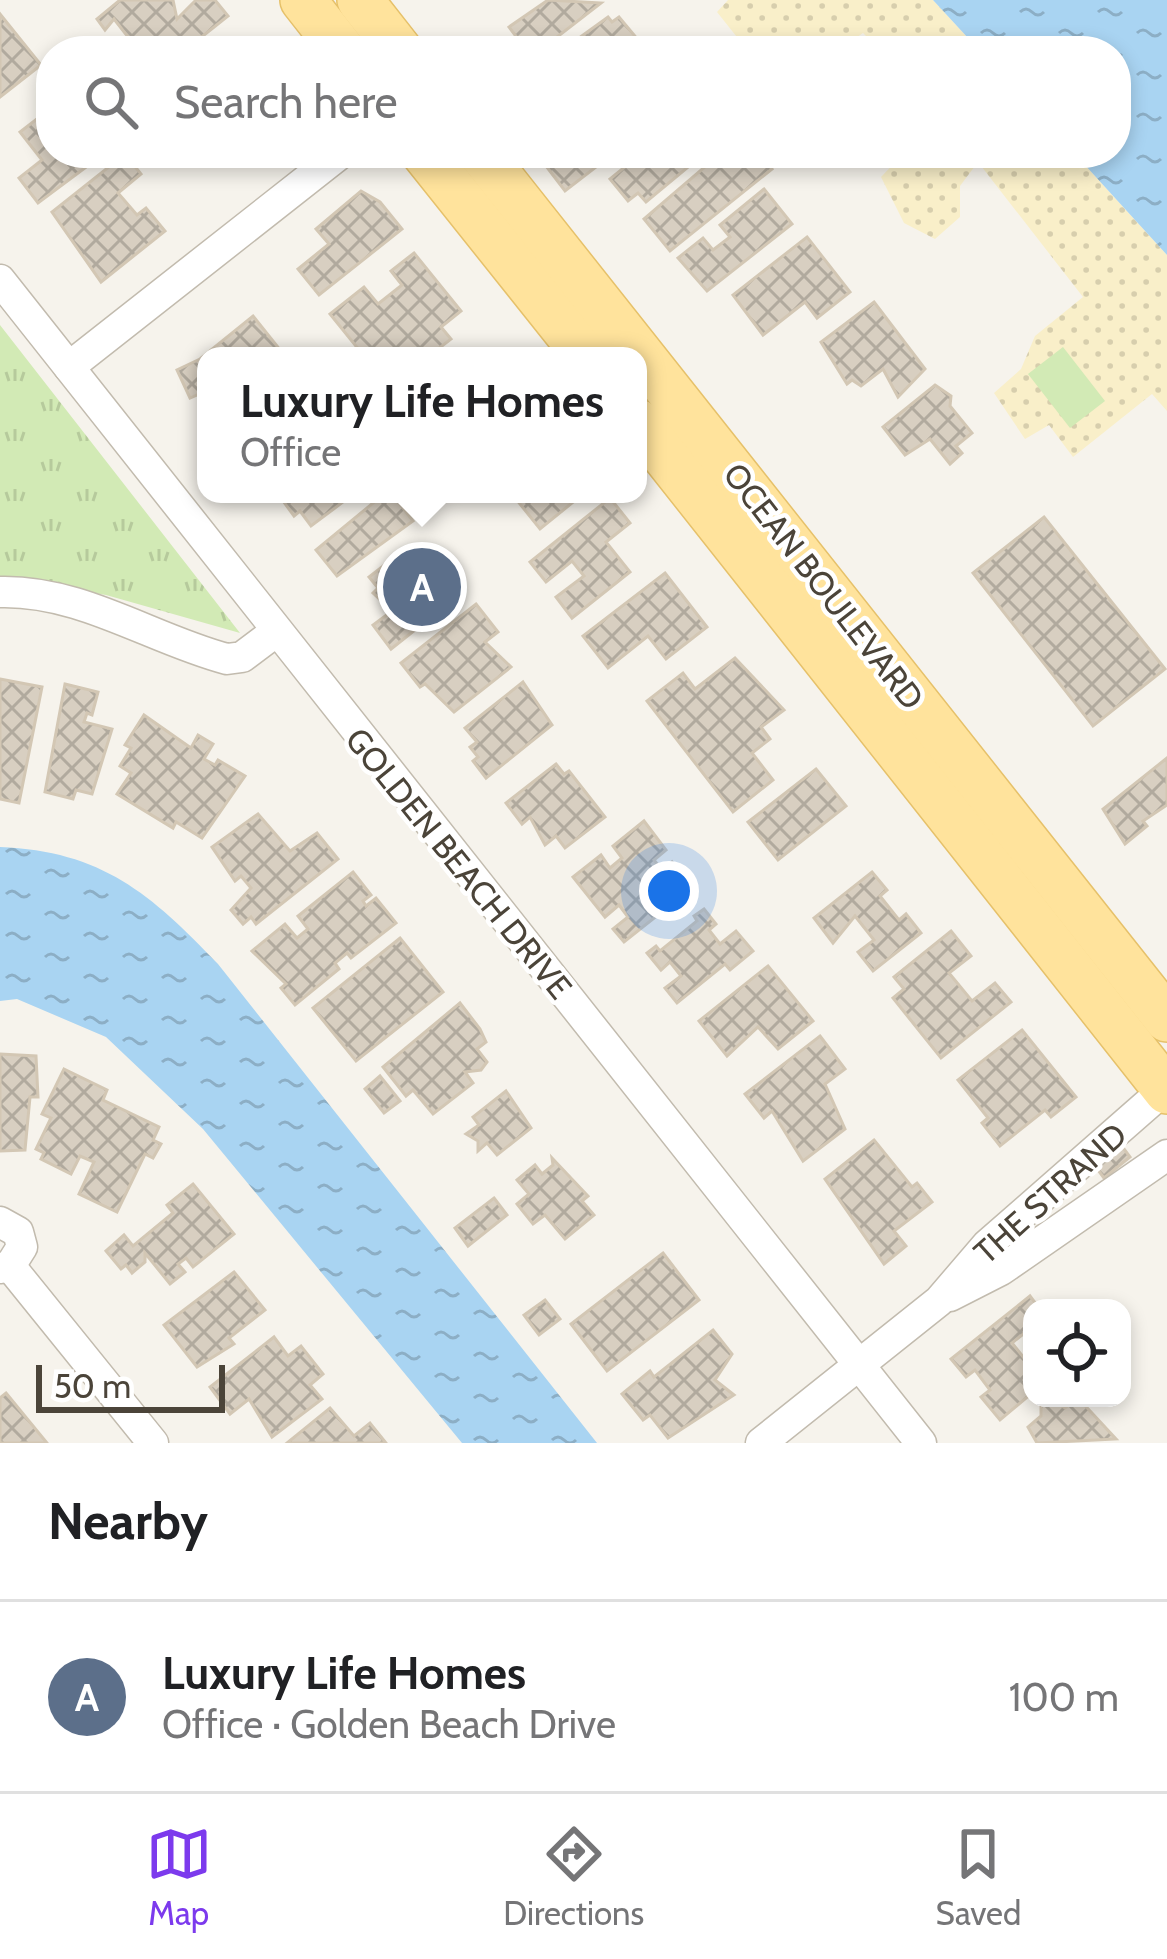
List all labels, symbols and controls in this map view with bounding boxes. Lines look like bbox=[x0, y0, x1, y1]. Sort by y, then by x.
search box bbox=[36, 36, 1131, 168]
icon: search bbox=[78, 69, 144, 135]
text: Search here bbox=[174, 75, 398, 129]
popup bbox=[197, 347, 647, 503]
text: Luxury Life Homes bbox=[240, 374, 604, 428]
text: Office bbox=[240, 428, 341, 476]
street label: OCEAN BOULEVARD bbox=[715, 455, 933, 717]
pin: A bbox=[383, 542, 461, 632]
street label: GOLDEN BEACH DRIVE bbox=[337, 720, 581, 1006]
your location bbox=[639, 861, 699, 921]
street label: THE STRAND bbox=[966, 1114, 1134, 1272]
map controls bbox=[1023, 1299, 1131, 1407]
button: locate bbox=[1023, 1299, 1131, 1407]
scale bar bbox=[36, 1359, 225, 1412]
text: 50 m bbox=[54, 1366, 131, 1406]
text: Nearby bbox=[48, 1490, 208, 1552]
text: Luxury Life Homes bbox=[162, 1646, 526, 1700]
text: A bbox=[75, 1673, 99, 1721]
text: 100 m bbox=[1009, 1673, 1119, 1721]
text: Office · Golden Beach Drive bbox=[162, 1700, 616, 1748]
tab: Map bbox=[146, 1821, 212, 1933]
tab: Directions bbox=[503, 1821, 644, 1933]
tab: Saved bbox=[936, 1821, 1021, 1933]

